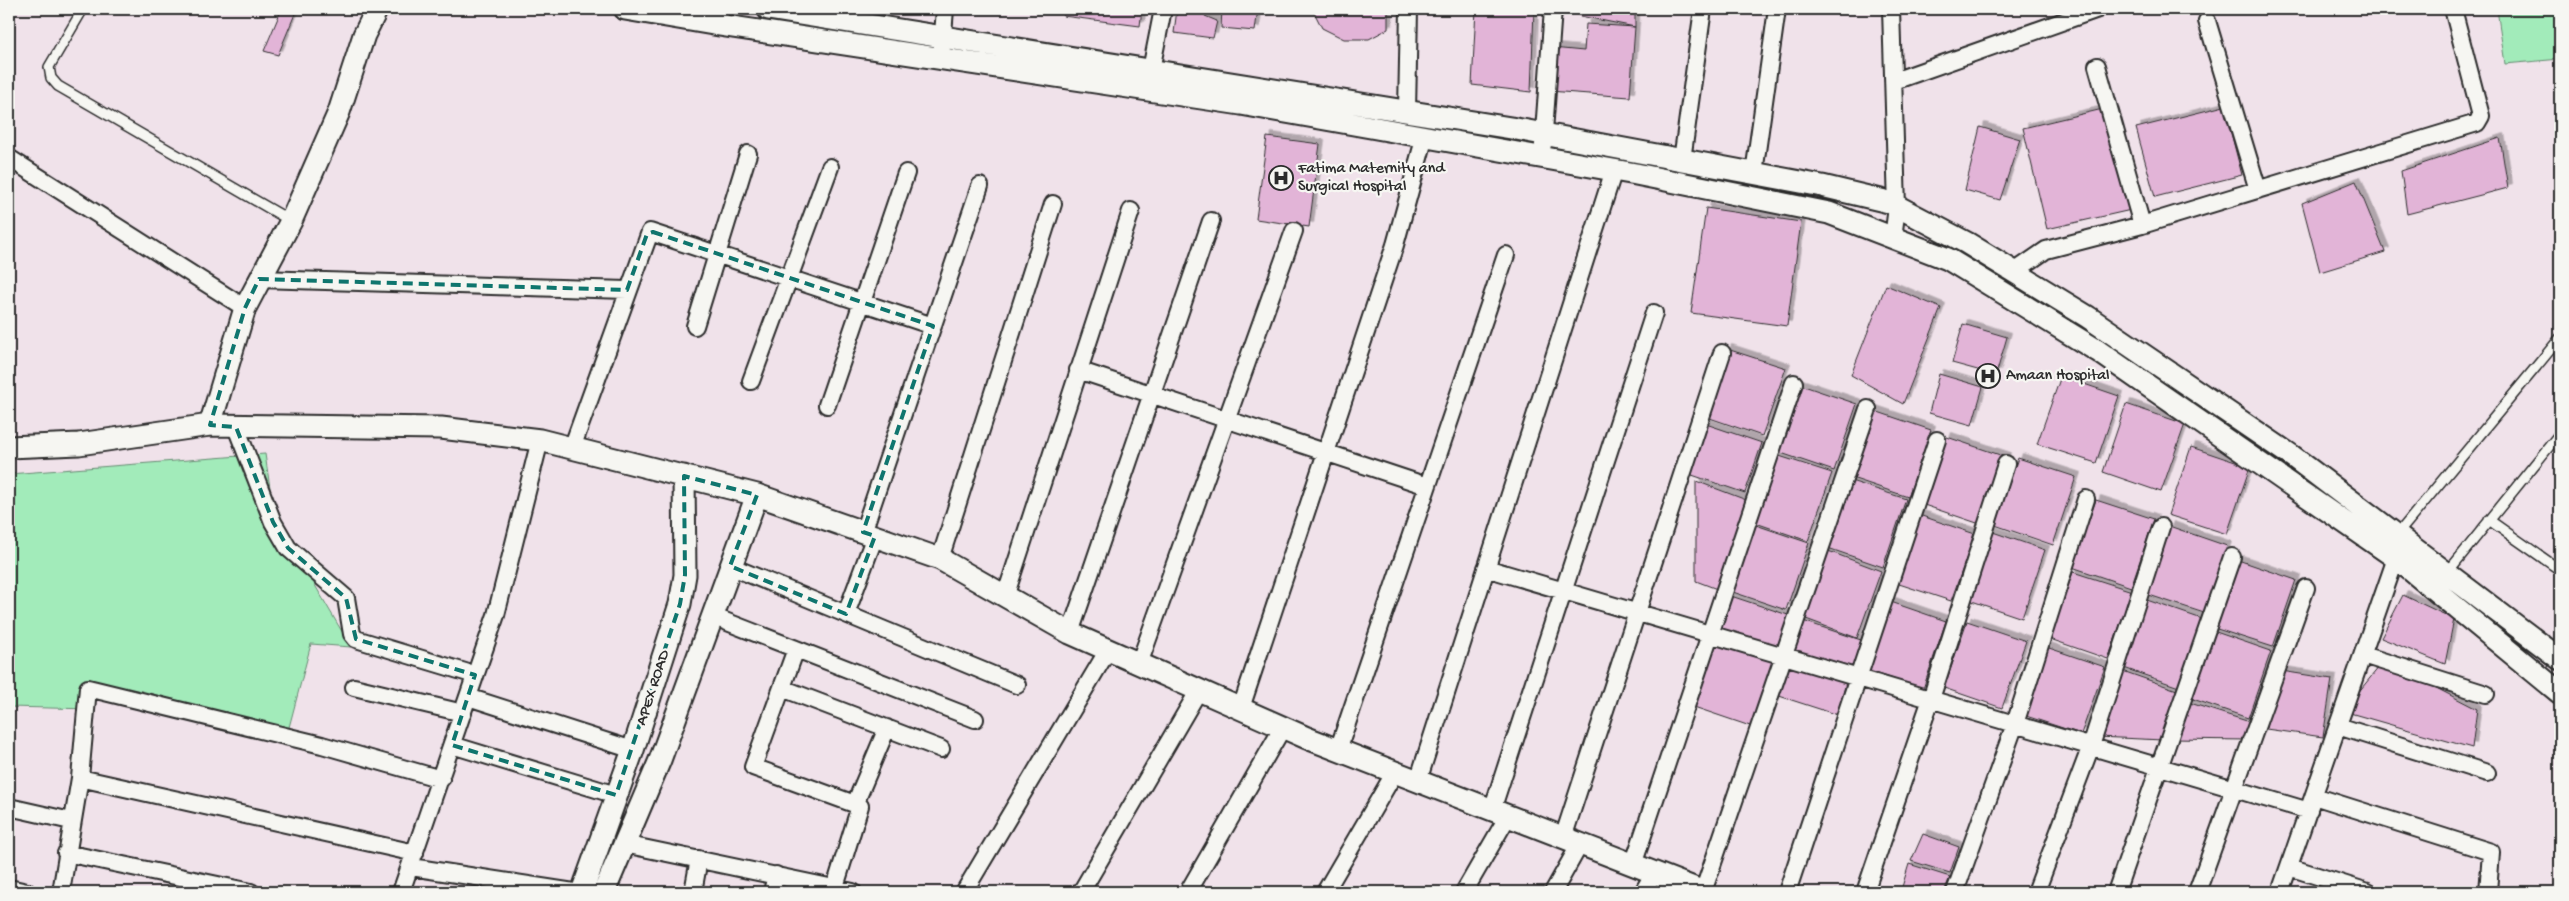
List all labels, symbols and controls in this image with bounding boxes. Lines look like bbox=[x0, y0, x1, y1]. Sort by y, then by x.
place label: Fatima Maternity and Surgical Hospital bbox=[1297, 160, 1446, 197]
hospital icon: Fatima Maternity and Surgical Hospital bbox=[1268, 165, 1294, 191]
hospital icon: Amaan Hospital bbox=[1975, 363, 2001, 389]
place label: Amaan Hospital bbox=[2006, 367, 2110, 386]
street label: APEX ROAD bbox=[633, 647, 675, 728]

